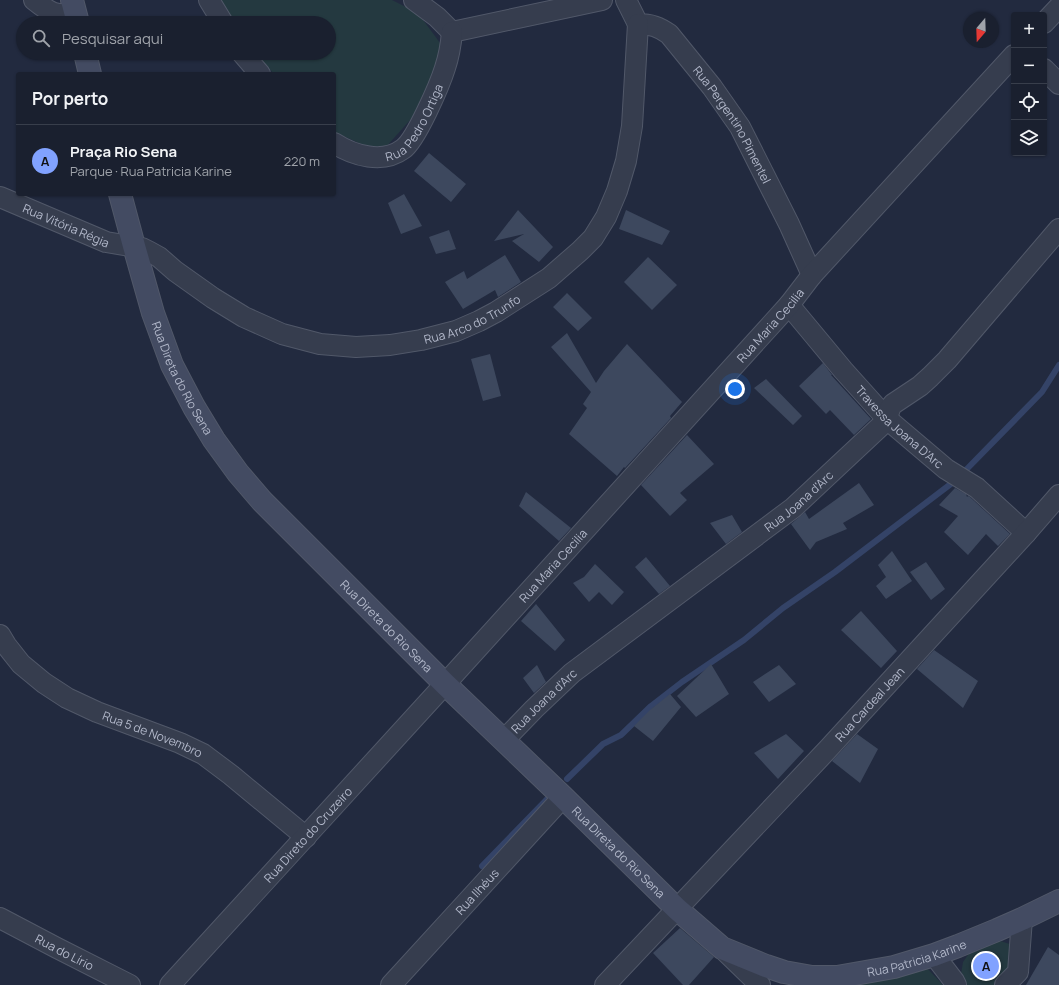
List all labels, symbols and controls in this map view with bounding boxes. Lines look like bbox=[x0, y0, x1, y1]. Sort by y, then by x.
north arrow bbox=[963, 12, 999, 48]
map controls bbox=[1011, 12, 1047, 156]
button: + bbox=[1011, 12, 1047, 48]
search box bbox=[16, 16, 336, 60]
icon: search bbox=[30, 27, 52, 49]
text: Pesquisar aqui bbox=[62, 28, 163, 49]
button: − bbox=[1011, 48, 1047, 84]
street label: Rua Pergentino Pimentel bbox=[689, 62, 776, 186]
street label: Rua Pedro Ortiga bbox=[383, 81, 447, 165]
button: locate bbox=[1011, 84, 1047, 120]
text: Por perto bbox=[32, 87, 108, 110]
button: layers bbox=[1011, 120, 1047, 156]
text: Praça Rio Sena bbox=[70, 141, 177, 162]
text: A bbox=[41, 152, 49, 170]
text: 220 m bbox=[284, 152, 320, 170]
text: Parque · Rua Patricia Karine bbox=[70, 162, 232, 180]
street label: Rua Vitória Régia bbox=[20, 199, 112, 251]
street label: Rua Maria Cecilia bbox=[733, 284, 808, 366]
street label: Rua Arco do Trunfo bbox=[422, 290, 523, 347]
street label: Rua Direta do Rio Sena bbox=[148, 319, 217, 438]
your location bbox=[725, 379, 745, 399]
street label: Travessa Joana D'Arc bbox=[852, 381, 948, 472]
street label: Rua Joana d'Arc bbox=[760, 466, 837, 535]
street label: Rua Maria Cecilia bbox=[515, 525, 591, 606]
street label: Rua Direta do Rio Sena bbox=[337, 576, 437, 676]
street label: Rua Cardeal Jean bbox=[831, 663, 908, 745]
street label: Rua Joana d'Arc bbox=[507, 664, 580, 737]
street label: Rua 5 de Novembro bbox=[100, 706, 205, 761]
street label: Rua Direto do Cruzeiro bbox=[260, 783, 356, 886]
street label: Rua Direta do Rio Sena bbox=[569, 802, 669, 902]
street label: Rua Ilhéus bbox=[451, 865, 502, 918]
street label: Rua do Lírio bbox=[32, 930, 97, 974]
street label: Rua Patricia Karine bbox=[866, 935, 969, 980]
pin: A bbox=[973, 951, 999, 981]

